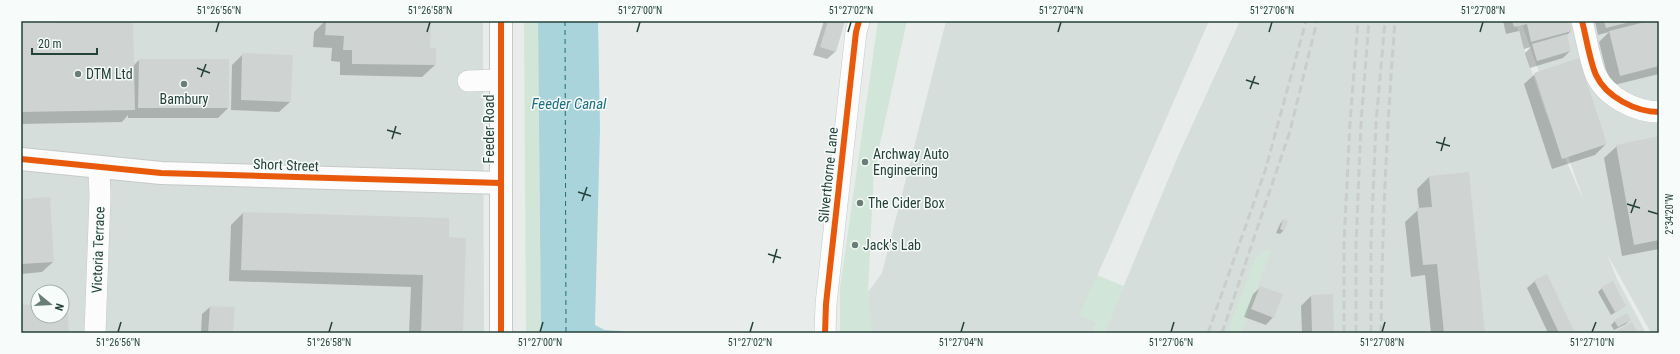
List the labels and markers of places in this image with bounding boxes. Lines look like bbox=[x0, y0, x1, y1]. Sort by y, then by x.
place label: DTM Ltd bbox=[86, 66, 133, 82]
marker: DTM Ltd bbox=[73, 69, 83, 79]
marker: Bambury bbox=[179, 79, 189, 89]
place label: Bambury bbox=[160, 91, 209, 107]
place label: Archway Auto Engineering bbox=[873, 146, 949, 178]
marker: Archway Auto Engineering bbox=[860, 157, 870, 167]
place label: The Cider Box bbox=[868, 195, 945, 211]
marker: The Cider Box bbox=[855, 198, 865, 208]
place label: Jack's Lab bbox=[863, 237, 921, 253]
marker: Jack's Lab bbox=[850, 240, 860, 250]

